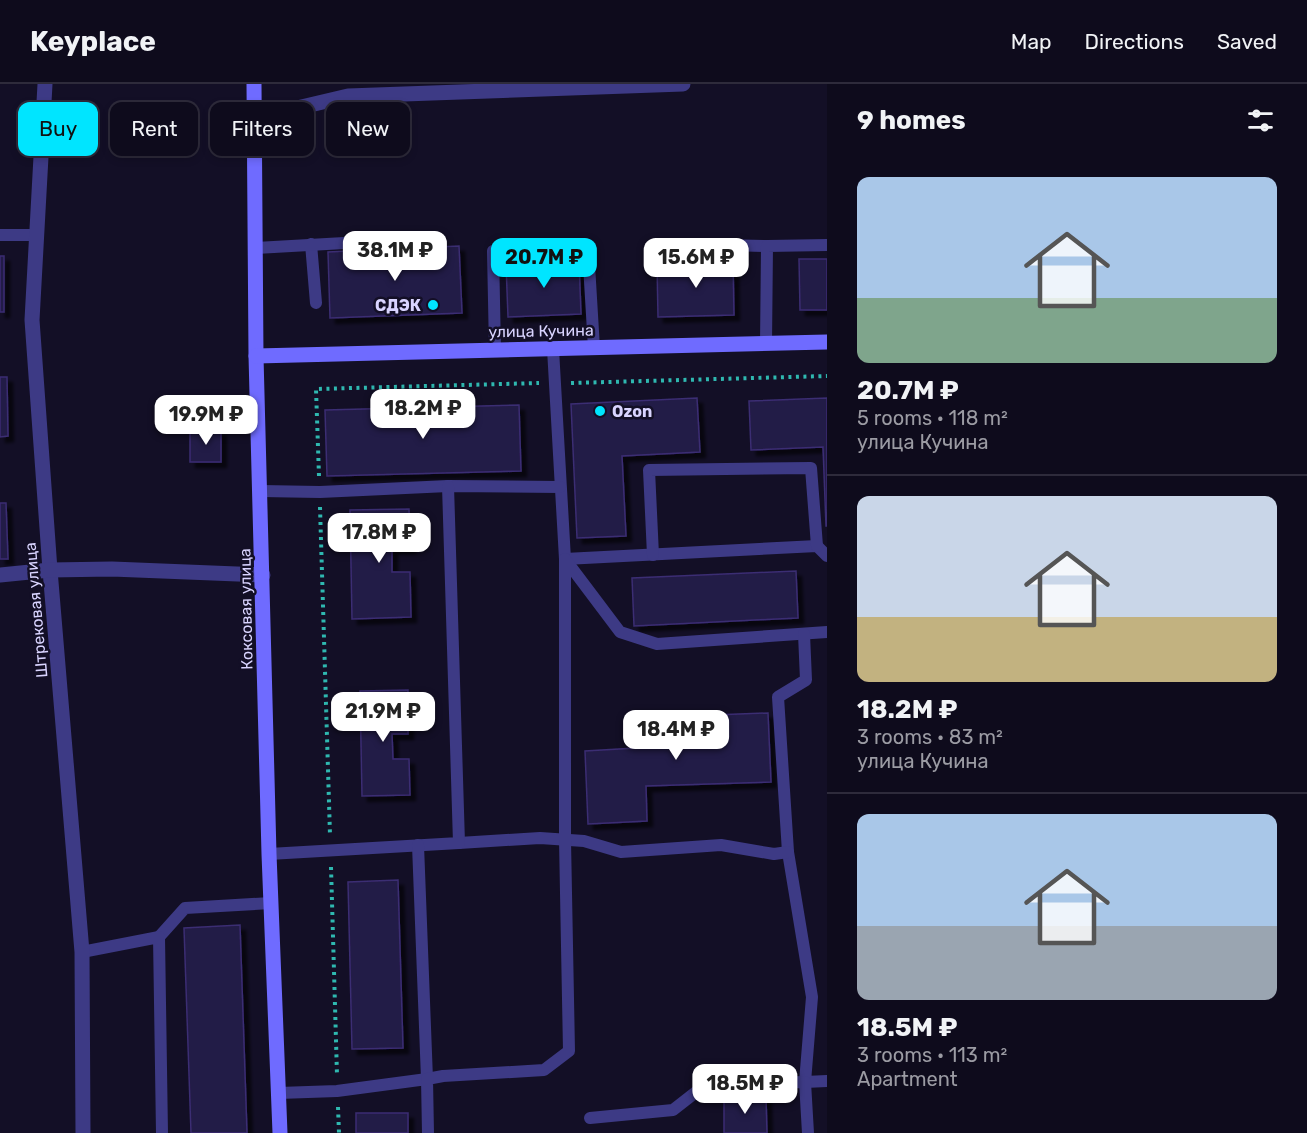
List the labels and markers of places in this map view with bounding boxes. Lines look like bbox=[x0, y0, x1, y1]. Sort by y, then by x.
pin: 38.1M ₽ bbox=[340, 231, 450, 282]
pin: 20.7M ₽ bbox=[489, 238, 599, 289]
pin: 15.6M ₽ bbox=[641, 238, 751, 289]
place label: СДЭК bbox=[375, 296, 421, 315]
marker: СДЭК bbox=[426, 298, 440, 312]
pin: 18.2M ₽ bbox=[368, 389, 478, 440]
pin: 19.9M ₽ bbox=[151, 395, 261, 446]
place label: Ozon bbox=[612, 402, 652, 421]
marker: Ozon bbox=[593, 404, 607, 418]
pin: 17.8M ₽ bbox=[324, 513, 434, 564]
pin: 21.9M ₽ bbox=[328, 692, 438, 743]
pin: 18.4M ₽ bbox=[621, 710, 731, 761]
pin: 18.5M ₽ bbox=[690, 1064, 800, 1115]

